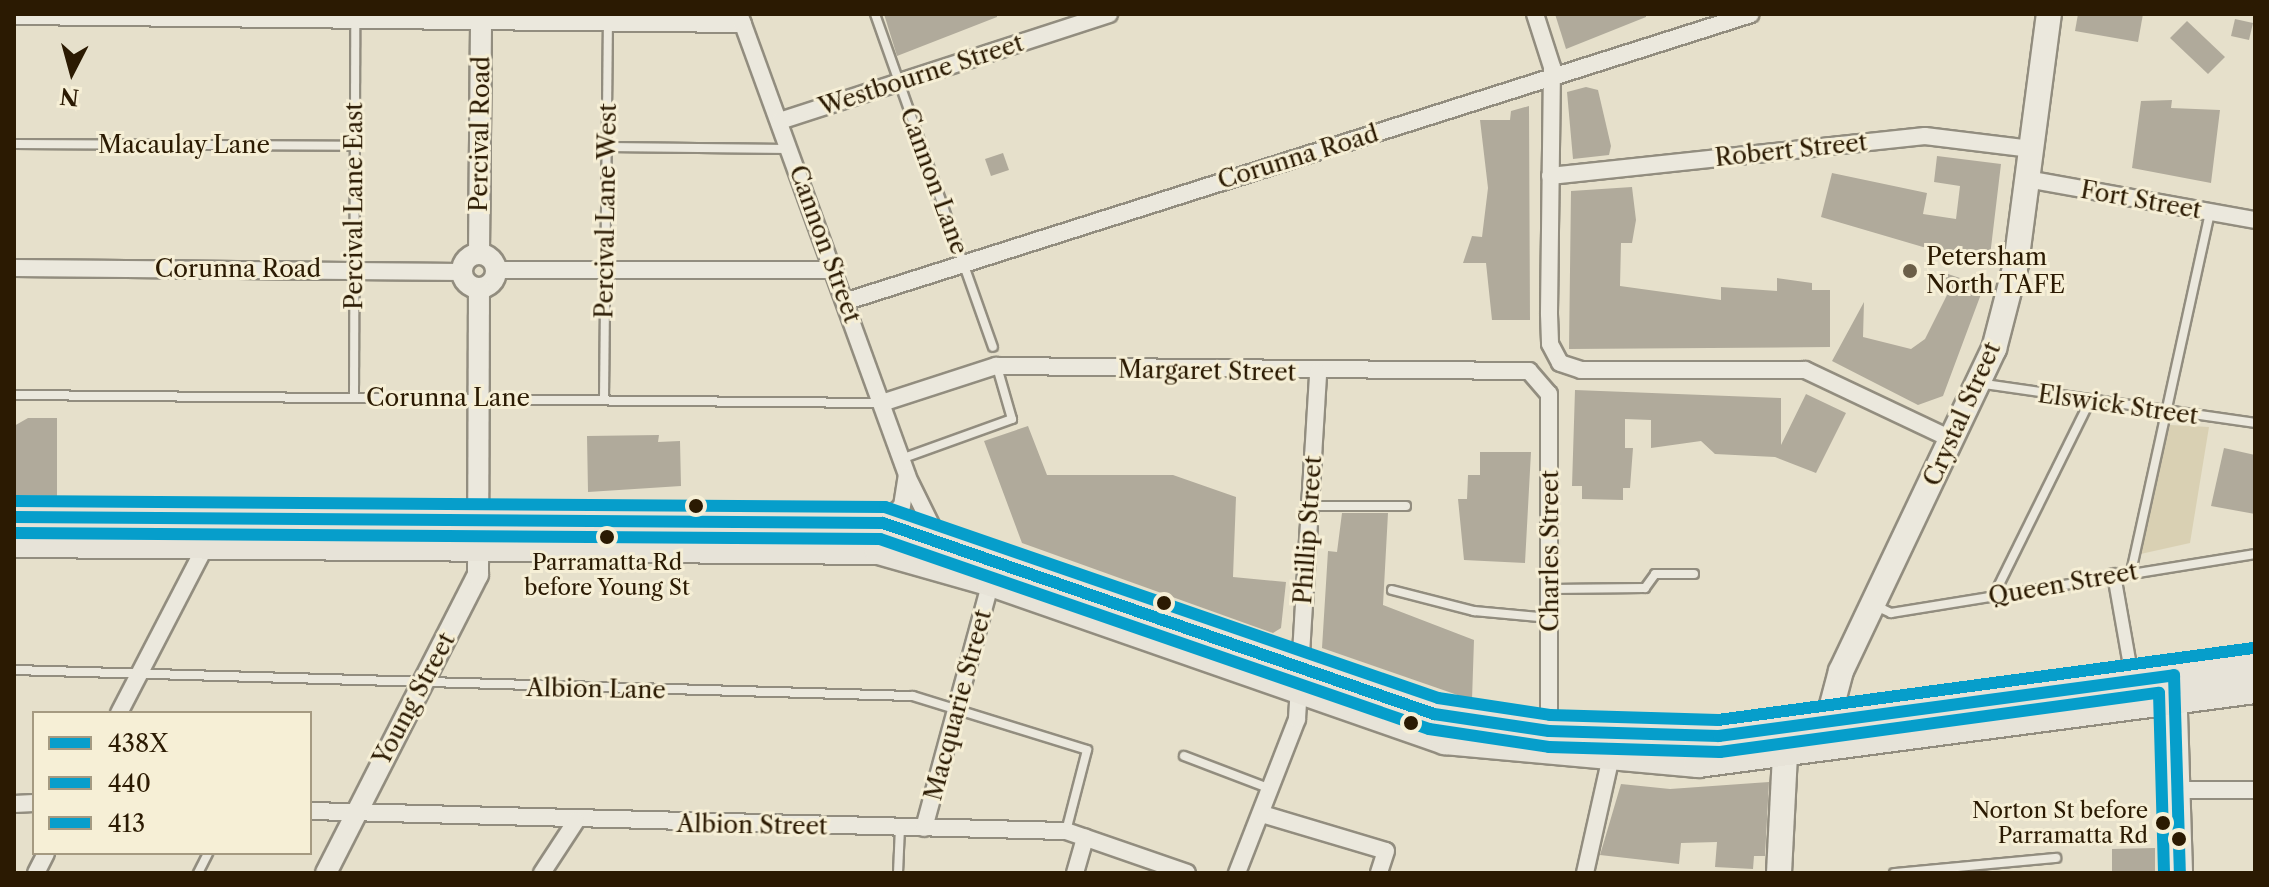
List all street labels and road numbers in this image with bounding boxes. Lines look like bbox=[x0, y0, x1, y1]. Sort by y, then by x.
street label: Westbourne Street bbox=[815, 28, 1027, 122]
street label: Percival Road bbox=[464, 56, 496, 212]
street label: Percival Lane East bbox=[340, 102, 368, 310]
street label: Percival Lane West bbox=[590, 103, 622, 319]
street label: Cannon Lane bbox=[894, 104, 974, 258]
street label: Corunna Road bbox=[1214, 119, 1382, 195]
street label: Robert Street bbox=[1713, 128, 1869, 172]
street label: Macaulay Lane bbox=[98, 131, 270, 159]
street label: Cannon Street bbox=[783, 161, 867, 327]
street label: Fort Street bbox=[2078, 175, 2204, 225]
street label: Corunna Road bbox=[155, 255, 321, 283]
street label: Crystal Street bbox=[1917, 338, 2007, 490]
street label: Margaret Street bbox=[1118, 355, 1296, 387]
street label: Elswick Street bbox=[2036, 379, 2200, 431]
street label: Corunna Lane bbox=[366, 384, 530, 412]
street label: Phillip Street bbox=[1288, 455, 1328, 605]
street label: Charles Street bbox=[1536, 470, 1564, 632]
street label: Queen Street bbox=[1986, 557, 2140, 611]
street label: Macquarie Street bbox=[919, 606, 997, 804]
street label: Young Street bbox=[367, 628, 461, 770]
street label: Albion Lane bbox=[526, 673, 666, 705]
street label: Albion Street bbox=[676, 809, 828, 841]

